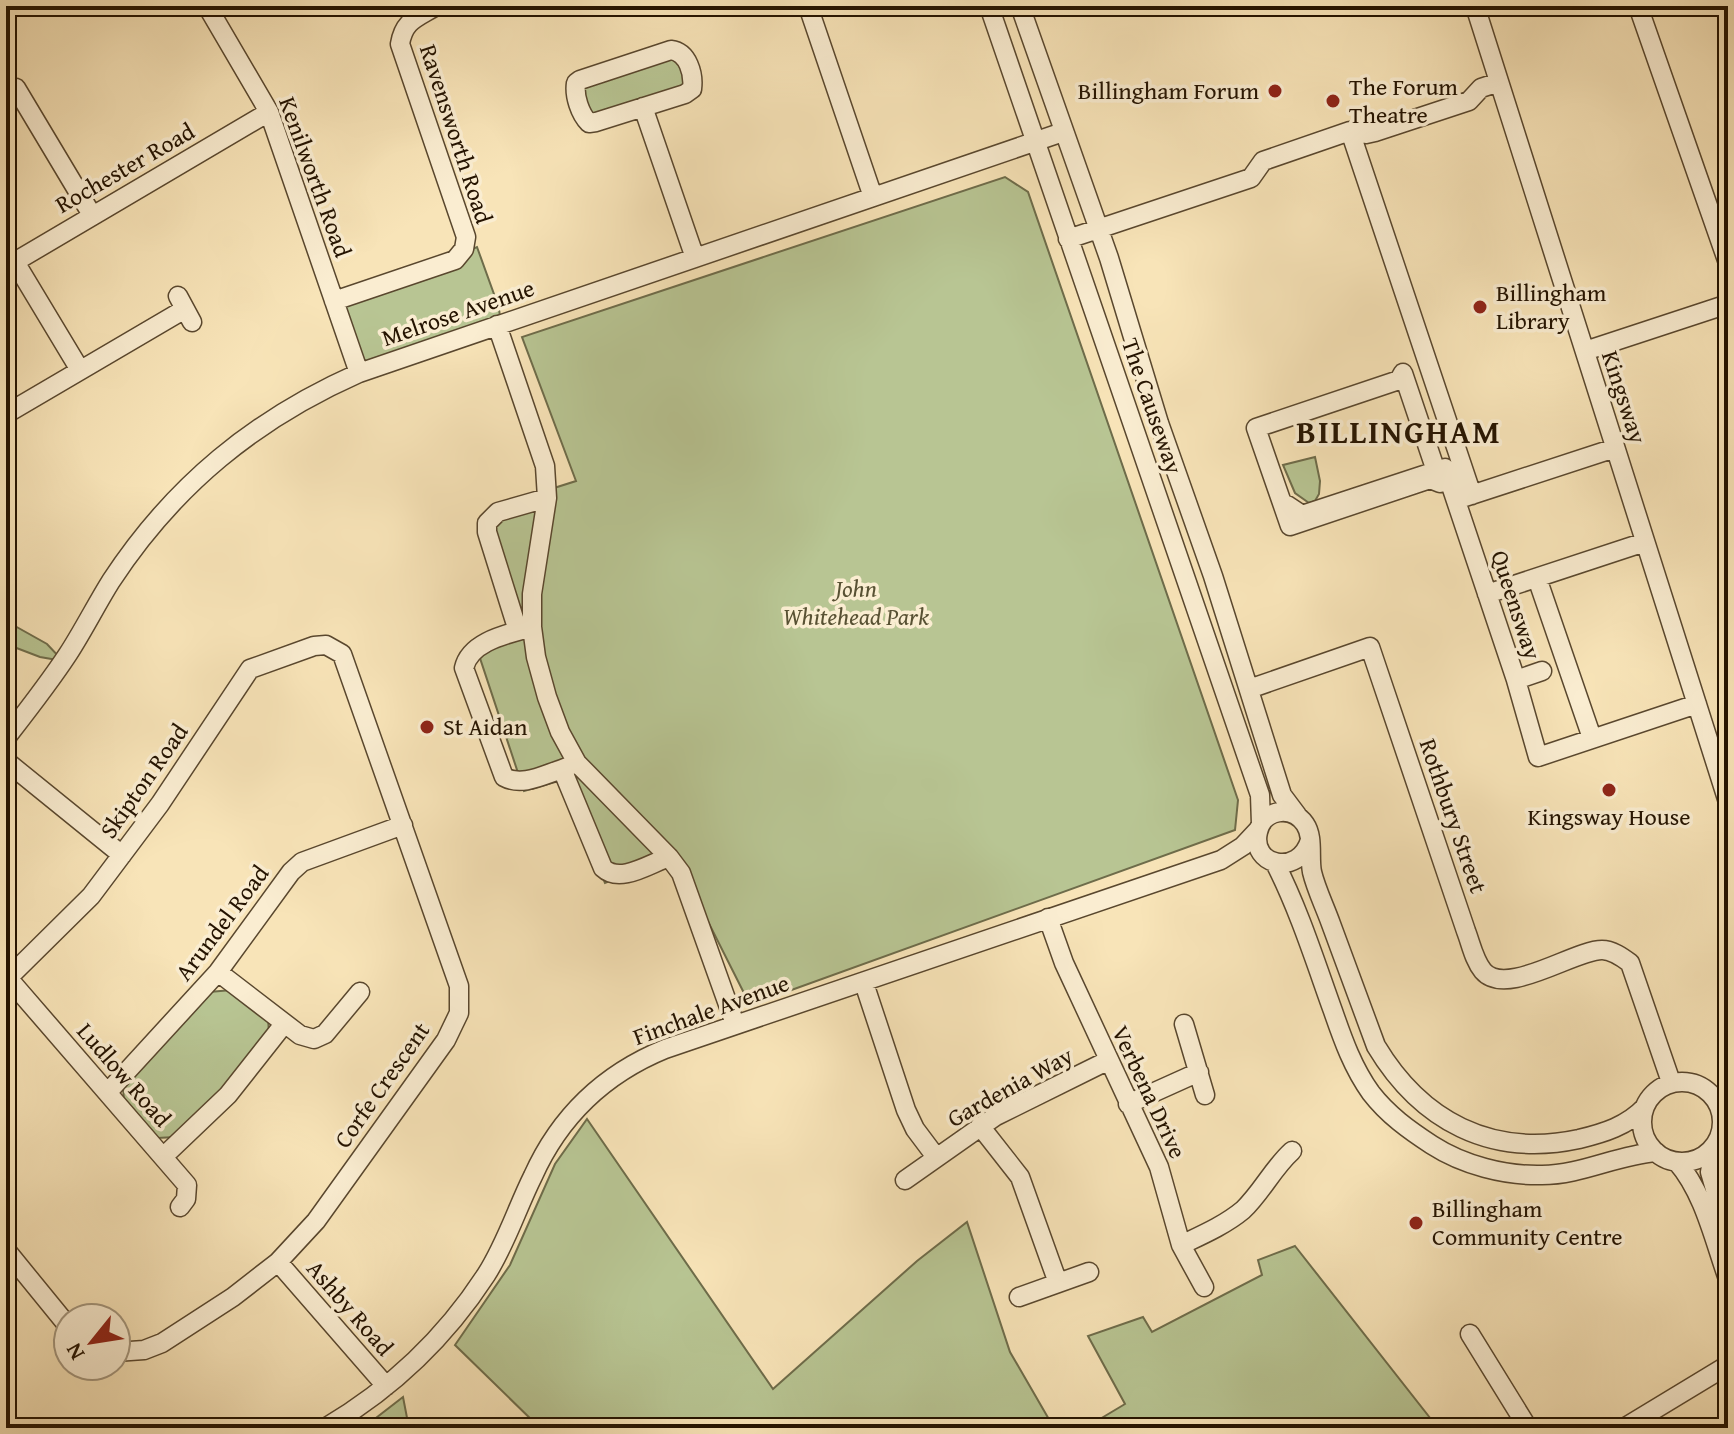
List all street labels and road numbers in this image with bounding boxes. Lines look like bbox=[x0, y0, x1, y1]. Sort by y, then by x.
street label: Ravensworth Road bbox=[411, 40, 502, 228]
street label: Kenilworth Road bbox=[270, 92, 361, 262]
street label: Rochester Road bbox=[49, 113, 201, 222]
street label: Melrose Avenue bbox=[377, 270, 539, 355]
street label: The Causeway bbox=[1113, 333, 1192, 479]
street label: Kingsway bbox=[1593, 346, 1656, 448]
street label: Queensway bbox=[1482, 546, 1551, 664]
street label: Skipton Road bbox=[91, 716, 196, 845]
street label: Rothbury Street bbox=[1411, 734, 1496, 898]
street label: Arundel Road bbox=[166, 857, 277, 988]
street label: Finchale Avenue bbox=[628, 965, 794, 1054]
street label: Corfe Crescent bbox=[325, 1014, 438, 1155]
street label: Ludlow Road bbox=[69, 1015, 180, 1135]
street label: Verbena Drive bbox=[1103, 1020, 1196, 1164]
street label: Gardenia Way bbox=[941, 1038, 1079, 1136]
street label: Ashby Road bbox=[299, 1252, 402, 1364]

